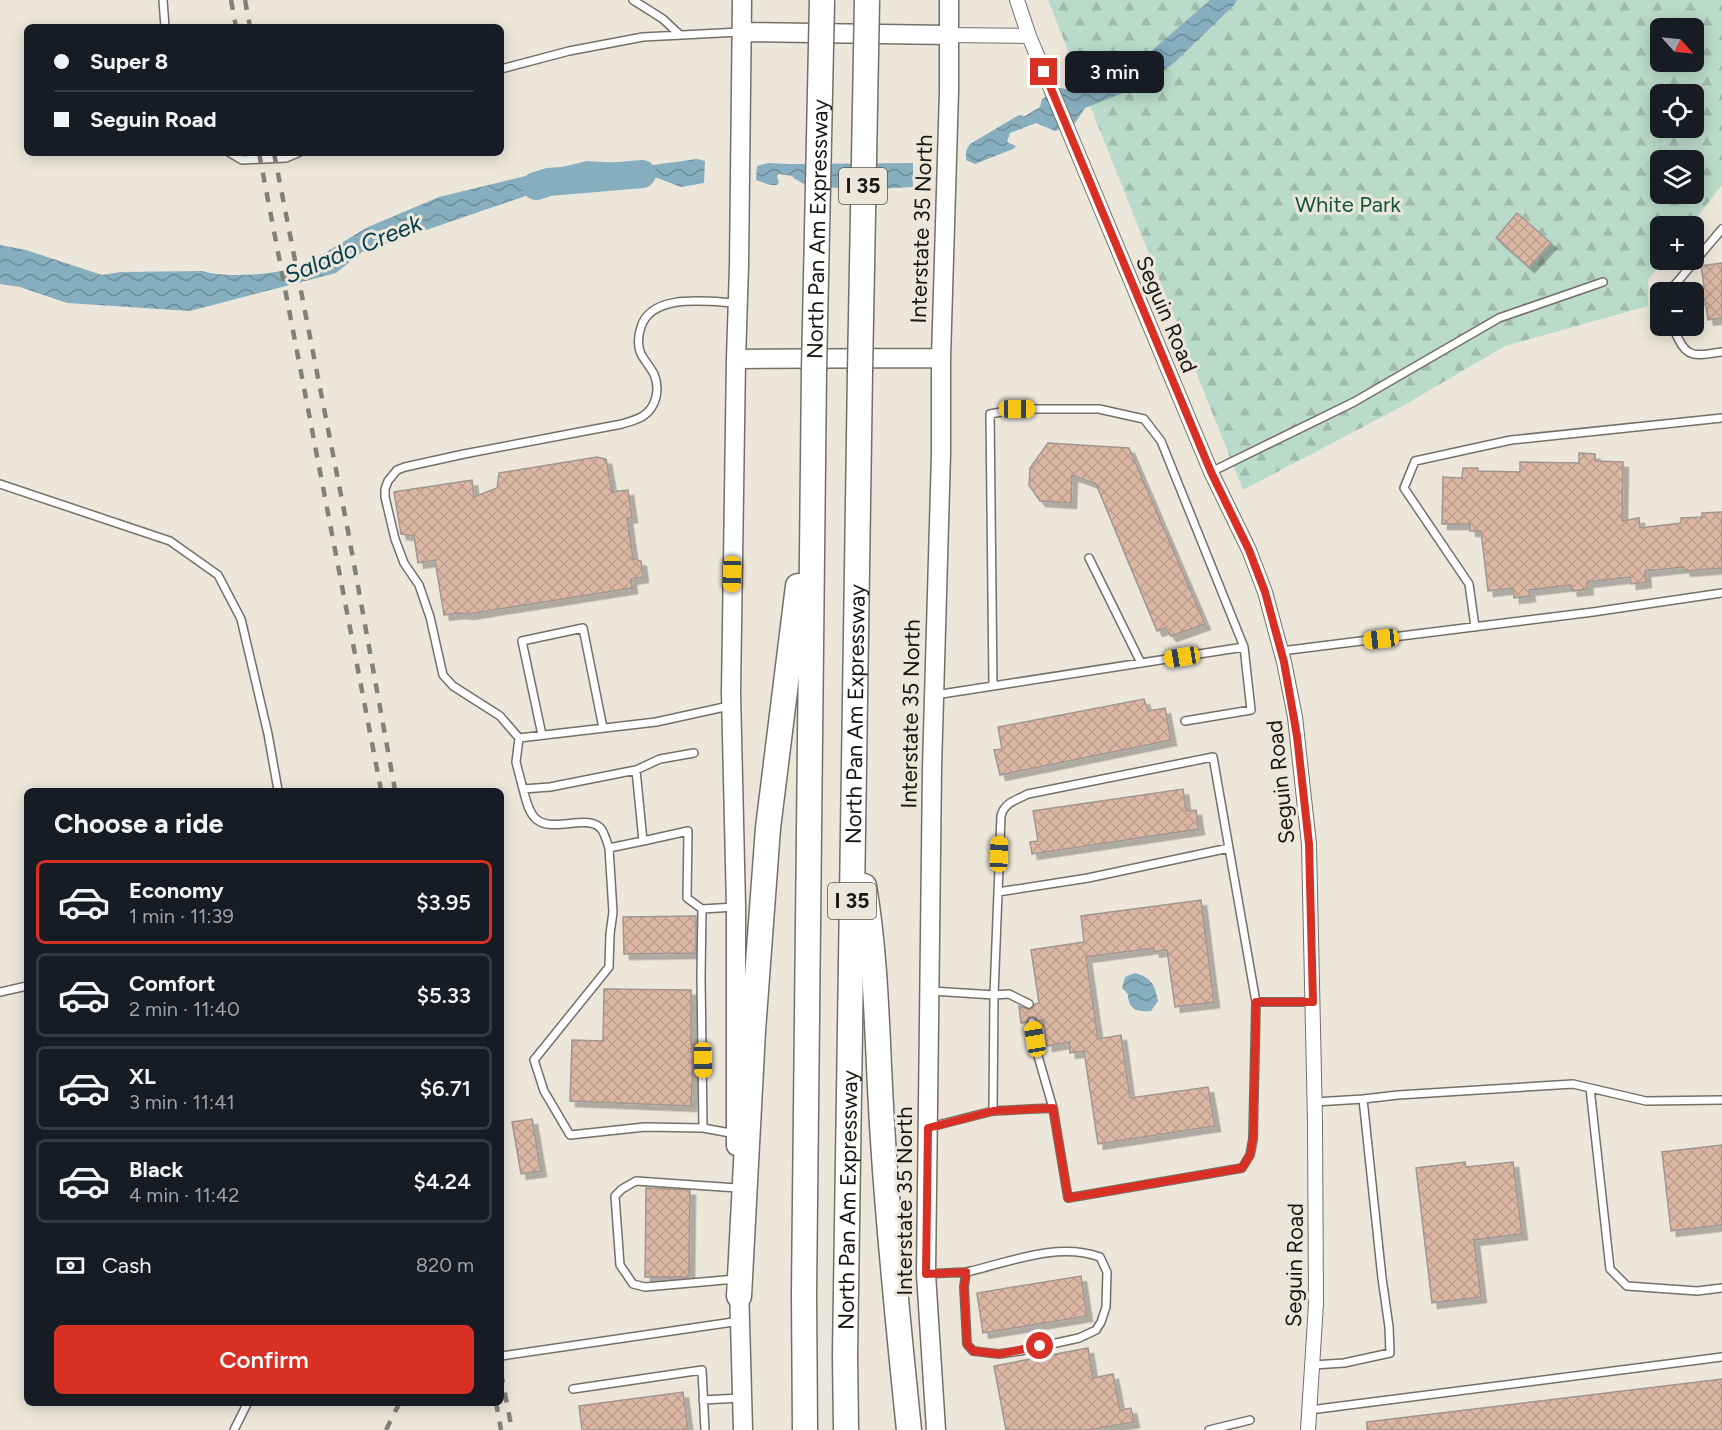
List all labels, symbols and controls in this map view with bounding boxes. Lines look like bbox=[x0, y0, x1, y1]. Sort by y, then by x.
north arrow bbox=[1650, 18, 1704, 72]
map controls bbox=[1650, 18, 1704, 336]
text: Super 8 bbox=[90, 48, 168, 75]
callout: 3 min bbox=[1065, 51, 1164, 93]
route end bbox=[1030, 58, 1057, 85]
text: 3 min bbox=[1090, 60, 1139, 84]
button: locate bbox=[1650, 84, 1704, 138]
street label: North Pan Am Expressway bbox=[801, 98, 834, 359]
text: Seguin Road bbox=[90, 106, 217, 133]
street label: Interstate 35 North bbox=[905, 134, 938, 324]
button: layers bbox=[1650, 150, 1704, 204]
road number: I 35 bbox=[839, 168, 887, 204]
park label: White Park bbox=[1295, 191, 1401, 218]
water label: Salado Creek bbox=[280, 207, 427, 289]
button: + bbox=[1650, 216, 1704, 270]
street label: Seguin Road bbox=[1130, 252, 1203, 377]
button: − bbox=[1650, 282, 1704, 336]
car bbox=[999, 400, 1035, 418]
car bbox=[723, 556, 741, 592]
street label: North Pan Am Expressway bbox=[840, 583, 871, 844]
street label: Interstate 35 North bbox=[895, 619, 926, 809]
car bbox=[1362, 628, 1400, 650]
car bbox=[1163, 645, 1201, 669]
street label: Seguin Road bbox=[1261, 719, 1300, 845]
text: Choose a ride bbox=[54, 807, 223, 840]
car bbox=[989, 836, 1009, 872]
icon: car bbox=[57, 875, 111, 929]
text: Economy bbox=[129, 877, 224, 904]
road number: I 35 bbox=[828, 883, 876, 919]
text: $3.95 bbox=[416, 889, 471, 916]
text: 1 min · 11:39 bbox=[129, 904, 234, 928]
icon: car bbox=[57, 968, 111, 1022]
text: Comfort bbox=[129, 970, 215, 997]
text: $5.33 bbox=[417, 982, 471, 1009]
text: 2 min · 11:40 bbox=[129, 997, 240, 1021]
car bbox=[1023, 1020, 1047, 1058]
car bbox=[694, 1042, 712, 1078]
icon: car bbox=[57, 1061, 111, 1115]
text: XL bbox=[129, 1063, 156, 1090]
street label: North Pan Am Expressway bbox=[832, 1069, 863, 1330]
text: $6.71 bbox=[420, 1075, 471, 1102]
text: 3 min · 11:41 bbox=[129, 1090, 235, 1114]
street label: Interstate 35 North bbox=[891, 1106, 918, 1296]
icon: car bbox=[57, 1154, 111, 1208]
text: Black bbox=[129, 1156, 183, 1183]
text: $4.24 bbox=[413, 1168, 471, 1195]
text: 4 min · 11:42 bbox=[129, 1183, 239, 1207]
street label: Seguin Road bbox=[1280, 1203, 1309, 1327]
icon: cash bbox=[54, 1249, 87, 1282]
text: Cash bbox=[102, 1252, 152, 1279]
text: 820 m bbox=[416, 1253, 474, 1277]
button: Confirm bbox=[54, 1325, 474, 1394]
route start bbox=[1026, 1332, 1053, 1359]

